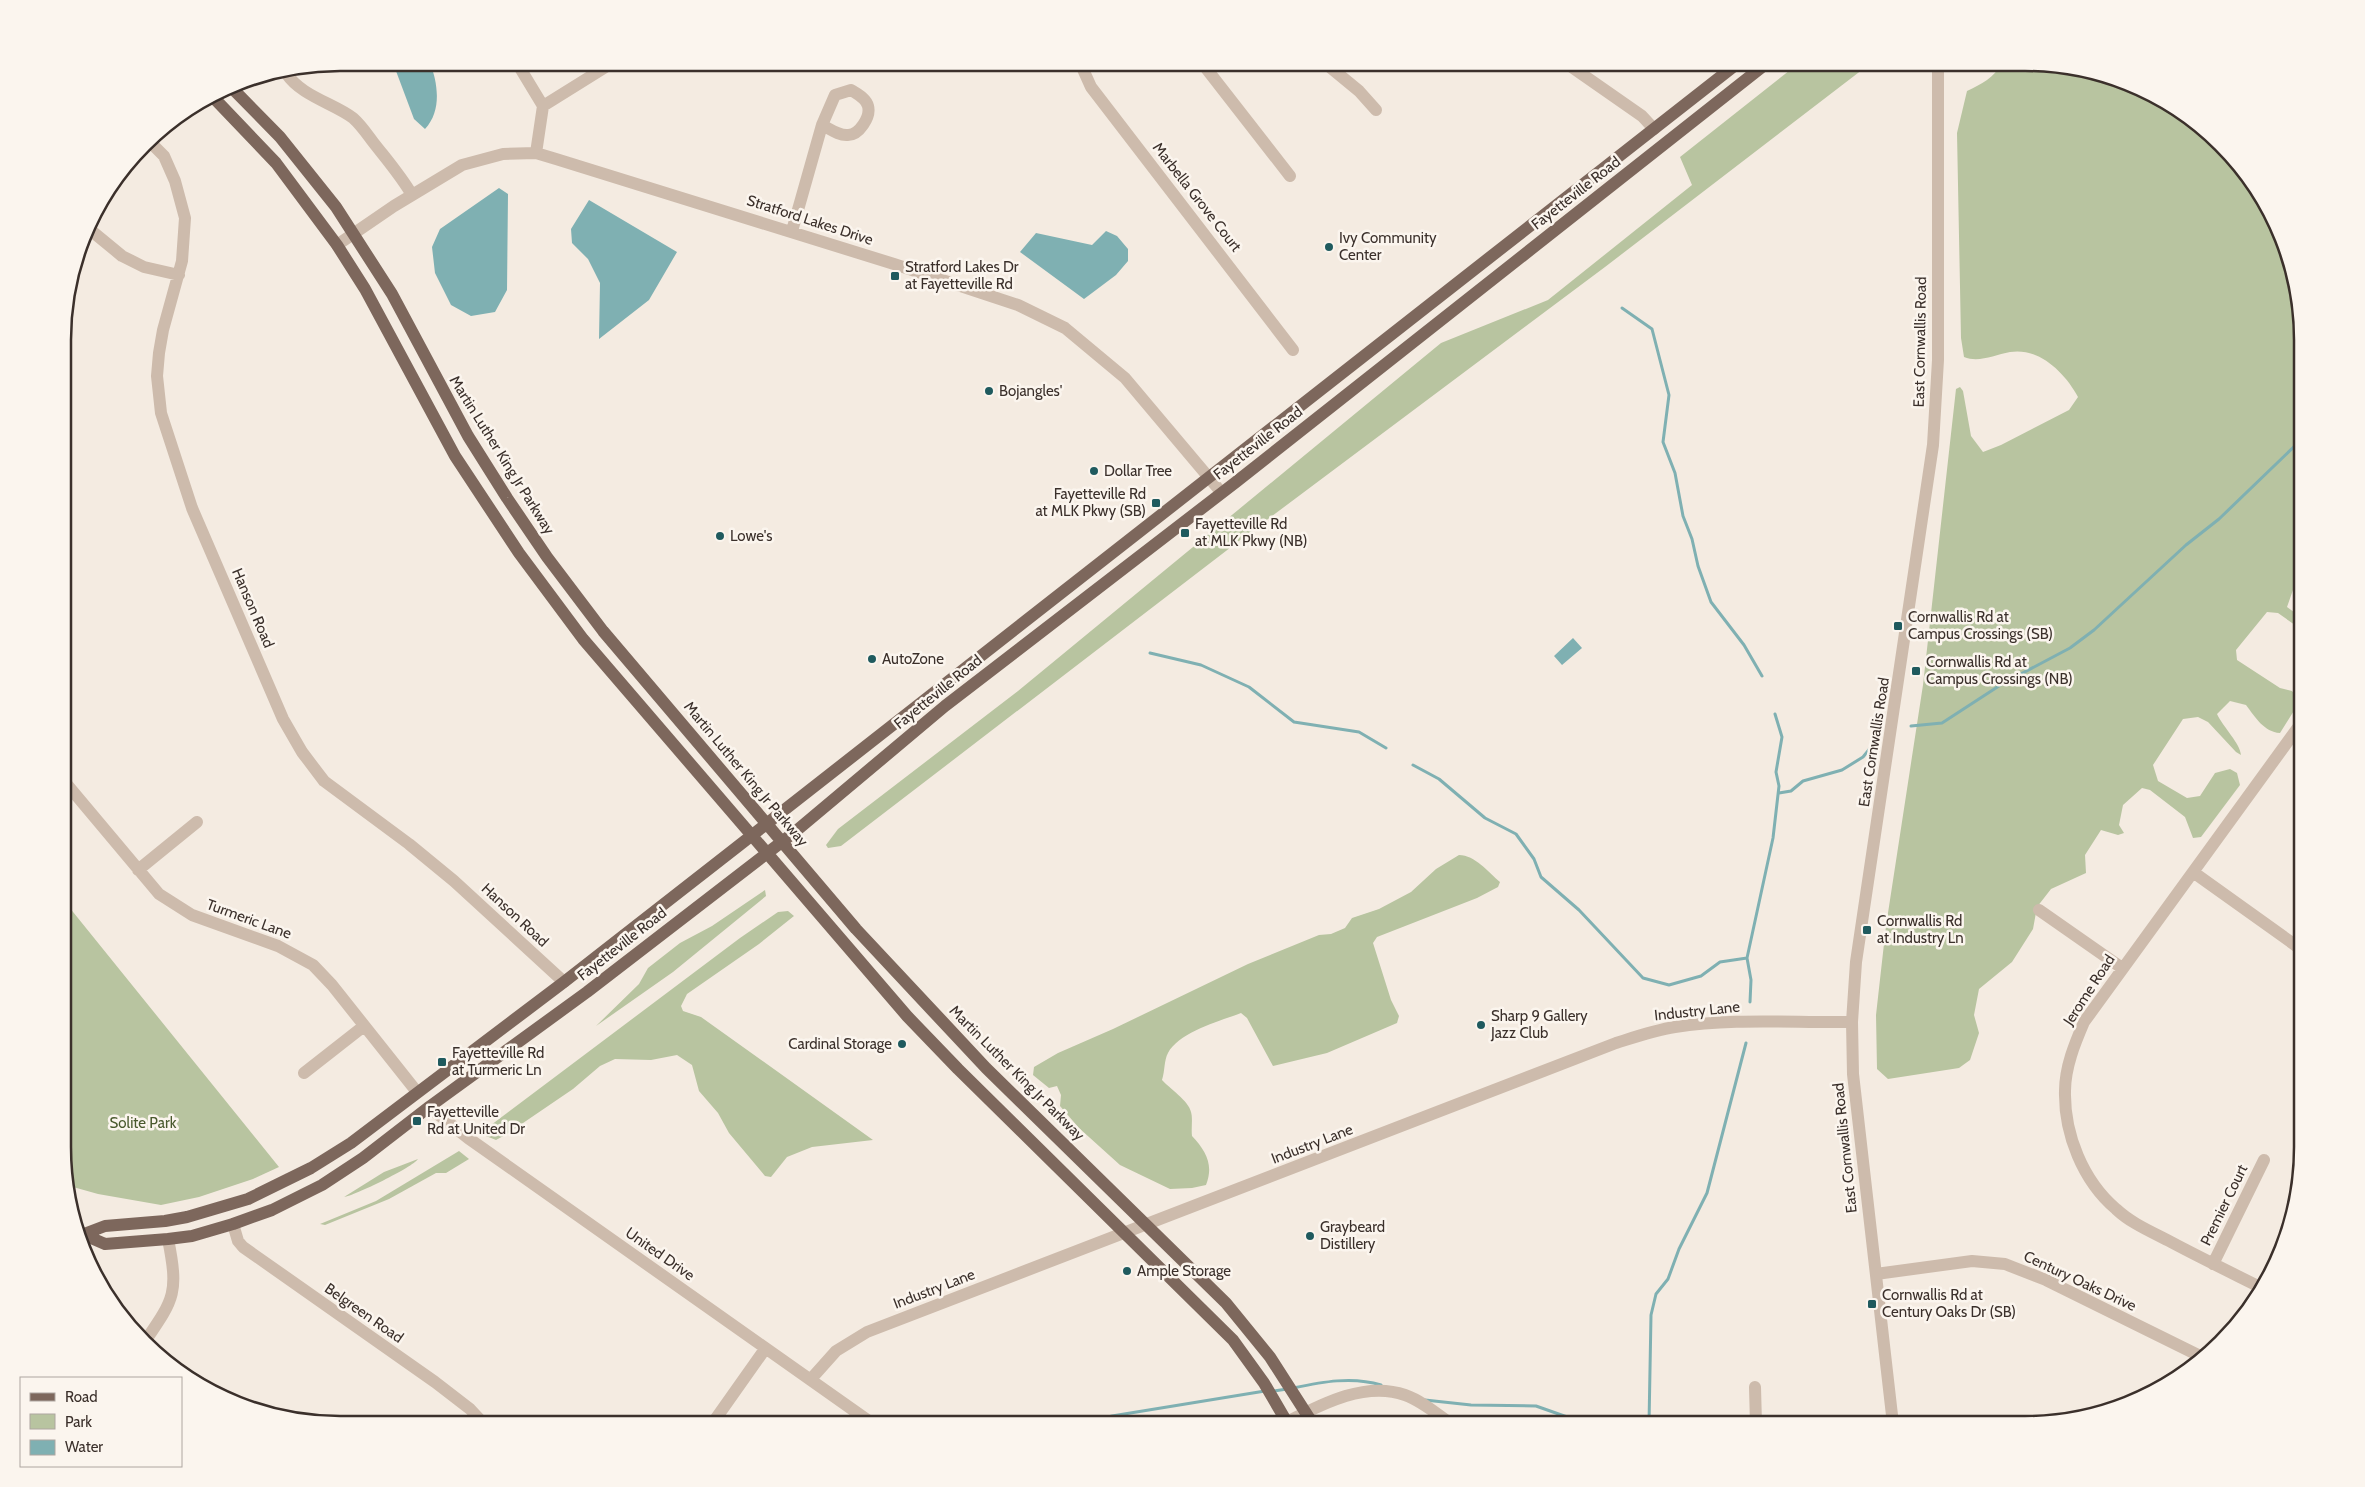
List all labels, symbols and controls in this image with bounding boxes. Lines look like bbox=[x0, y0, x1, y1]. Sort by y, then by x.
street label: Marbella Grove Court bbox=[1149, 139, 1245, 255]
street label: Fayetteville Road bbox=[1528, 153, 1624, 233]
street label: Stratford Lakes Drive bbox=[745, 191, 876, 249]
place label: Ivy Community Center bbox=[1339, 229, 1437, 264]
marker: Ivy Community Center bbox=[1323, 241, 1335, 253]
place label: Stratford Lakes Dr at Fayetteville Rd bbox=[905, 258, 1019, 293]
marker: Stratford Lakes Dr at Fayetteville Rd bbox=[889, 270, 901, 282]
street label: East Cornwallis Road bbox=[1910, 276, 1930, 408]
street label: Martin Luther King Jr Parkway bbox=[446, 372, 559, 538]
place label: Bojangles' bbox=[999, 382, 1063, 400]
marker: Bojangles' bbox=[983, 385, 995, 397]
street label: Fayetteville Road bbox=[1210, 403, 1306, 483]
place label: Dollar Tree bbox=[1104, 462, 1172, 480]
marker: Dollar Tree bbox=[1088, 465, 1100, 477]
place label: Fayetteville Rd at MLK Pkwy (SB) bbox=[1035, 485, 1146, 520]
marker: Fayetteville Rd at MLK Pkwy (SB) bbox=[1150, 497, 1162, 509]
place label: Fayetteville Rd at MLK Pkwy (NB) bbox=[1195, 515, 1307, 550]
place label: Lowe's bbox=[730, 527, 772, 545]
marker: Fayetteville Rd at MLK Pkwy (NB) bbox=[1179, 527, 1191, 539]
marker: Lowe's bbox=[714, 530, 726, 542]
street label: Hanson Road bbox=[228, 565, 278, 651]
place label: Cornwallis Rd at Campus Crossings (SB) bbox=[1908, 608, 2053, 643]
marker: Cornwallis Rd at Campus Crossings (SB) bbox=[1892, 620, 1904, 632]
place label: AutoZone bbox=[882, 650, 944, 668]
street label: Fayetteville Road bbox=[890, 651, 986, 733]
marker: AutoZone bbox=[866, 653, 878, 665]
place label: Cornwallis Rd at Campus Crossings (NB) bbox=[1926, 653, 2073, 688]
marker: Cornwallis Rd at Campus Crossings (NB) bbox=[1910, 665, 1922, 677]
street label: East Cornwallis Road bbox=[1855, 676, 1893, 808]
street label: Martin Luther King Jr Parkway bbox=[680, 698, 812, 850]
street label: Hanson Road bbox=[478, 880, 552, 950]
street label: Turmeric Lane bbox=[204, 895, 294, 943]
street label: Fayetteville Road bbox=[574, 904, 670, 984]
place label: Cornwallis Rd at Industry Ln bbox=[1877, 912, 1964, 947]
marker: Cornwallis Rd at Industry Ln bbox=[1861, 924, 1873, 936]
street label: Jerome Road bbox=[2059, 951, 2119, 1030]
street label: Industry Lane bbox=[1653, 998, 1741, 1024]
street label: Martin Luther King Jr Parkway bbox=[946, 1002, 1089, 1145]
place label: Sharp 9 Gallery Jazz Club bbox=[1490, 1007, 1588, 1042]
marker: Sharp 9 Gallery Jazz Club bbox=[1475, 1019, 1487, 1031]
place label: Cardinal Storage bbox=[788, 1035, 892, 1053]
marker: Cardinal Storage bbox=[896, 1038, 908, 1050]
place label: Fayetteville Rd at Turmeric Ln bbox=[452, 1044, 544, 1079]
marker: Fayetteville Rd at Turmeric Ln bbox=[436, 1056, 448, 1068]
street label: East Cornwallis Road bbox=[1829, 1082, 1861, 1214]
place label: Fayetteville Rd at United Dr bbox=[427, 1103, 525, 1138]
park label: Solite Park bbox=[110, 1114, 177, 1132]
marker: Fayetteville Rd at United Dr bbox=[411, 1115, 423, 1127]
street label: Industry Lane bbox=[1269, 1120, 1356, 1168]
street label: Premier Court bbox=[2197, 1162, 2251, 1248]
place label: Graybeard Distillery bbox=[1320, 1218, 1385, 1253]
street label: United Drive bbox=[622, 1224, 698, 1285]
marker: Graybeard Distillery bbox=[1304, 1230, 1316, 1242]
street label: Century Oaks Drive bbox=[2021, 1247, 2139, 1315]
place label: Ample Storage bbox=[1137, 1262, 1231, 1280]
street label: Industry Lane bbox=[891, 1265, 978, 1313]
marker: Ample Storage bbox=[1121, 1265, 1133, 1277]
street label: Belgreen Road bbox=[321, 1279, 407, 1347]
place label: Cornwallis Rd at Century Oaks Dr (SB) bbox=[1882, 1286, 2016, 1321]
marker: Cornwallis Rd at Century Oaks Dr (SB) bbox=[1866, 1298, 1878, 1310]
legend bbox=[20, 1377, 182, 1467]
text: Road bbox=[65, 1388, 98, 1406]
text: Park bbox=[65, 1413, 92, 1431]
text: Water bbox=[65, 1438, 103, 1456]

